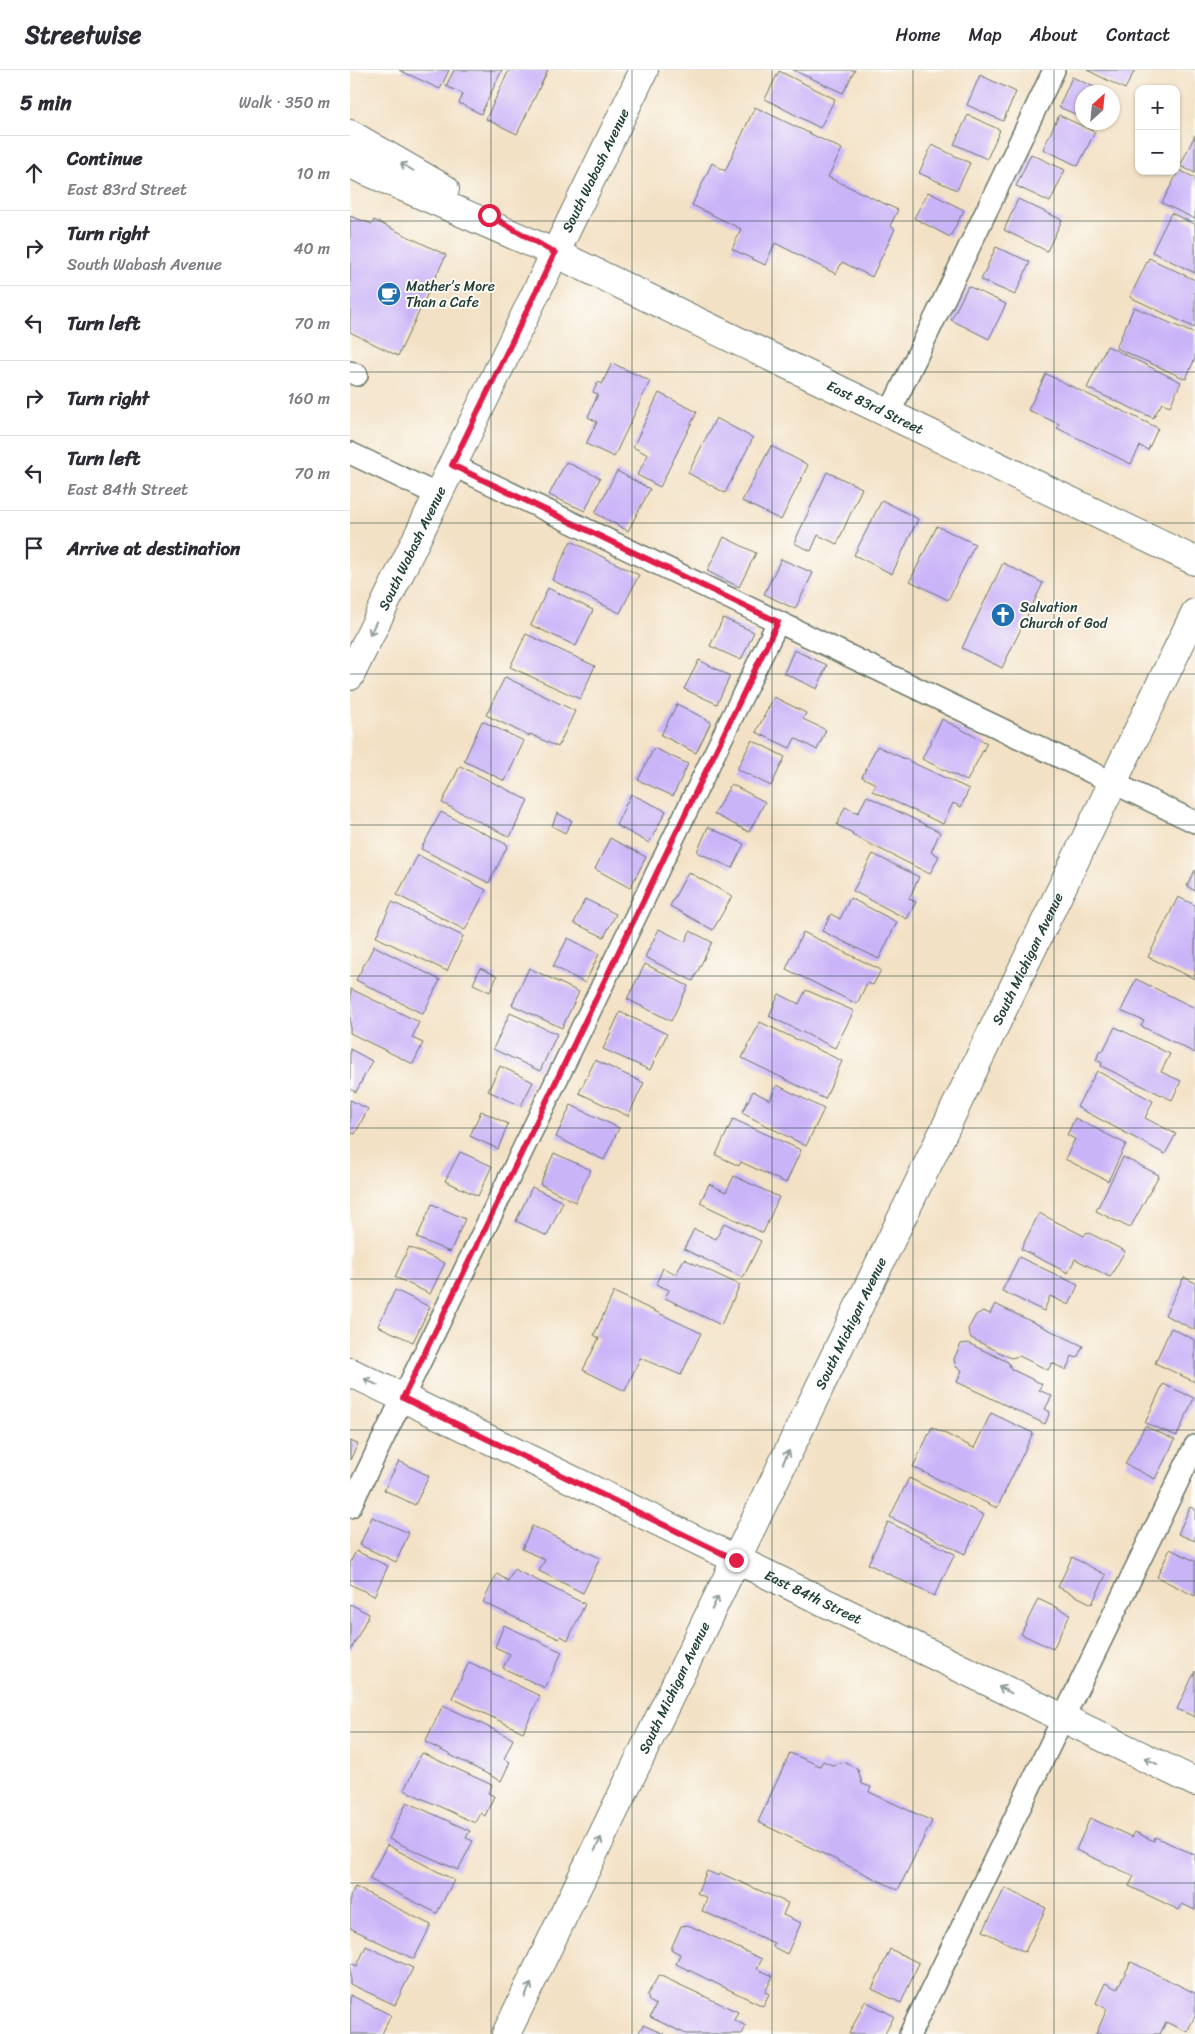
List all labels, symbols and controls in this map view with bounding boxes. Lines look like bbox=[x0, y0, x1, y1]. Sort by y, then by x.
text: Streetwise bbox=[25, 14, 141, 56]
text: Home bbox=[896, 19, 941, 51]
text: Map bbox=[969, 19, 1002, 51]
text: About bbox=[1030, 19, 1078, 51]
text: Contact bbox=[1106, 19, 1170, 51]
text: 5 min bbox=[20, 84, 72, 122]
north arrow bbox=[1075, 85, 1120, 130]
map controls bbox=[1135, 85, 1180, 175]
button: + bbox=[1135, 85, 1180, 130]
text: Walk · 350 m bbox=[239, 88, 330, 117]
street label: South Wabash Avenue bbox=[555, 104, 637, 237]
button: − bbox=[1135, 130, 1180, 175]
text: Continue bbox=[67, 142, 143, 175]
icon: ahead bbox=[20, 159, 48, 187]
text: 10 m bbox=[297, 159, 330, 188]
one-way arrow bbox=[400, 161, 414, 171]
text: East 83rd Street bbox=[67, 175, 187, 204]
route start bbox=[478, 204, 501, 227]
text: Turn right bbox=[67, 217, 149, 250]
icon: right bbox=[20, 234, 48, 262]
text: 40 m bbox=[293, 234, 330, 263]
text: South Wabash Avenue bbox=[67, 250, 222, 279]
place label: Mather’s More Than a Cafe bbox=[406, 274, 495, 315]
cafe icon: Mather’s More Than a Cafe bbox=[376, 281, 402, 307]
text: Turn left bbox=[67, 307, 140, 340]
icon: left bbox=[20, 309, 48, 337]
text: 70 m bbox=[294, 309, 330, 338]
street label: East 83rd Street bbox=[822, 374, 928, 442]
text: Turn right bbox=[67, 382, 149, 415]
icon: right bbox=[20, 384, 48, 412]
text: 160 m bbox=[287, 384, 330, 413]
text: Turn left bbox=[67, 442, 140, 475]
icon: left bbox=[20, 459, 48, 487]
text: 70 m bbox=[294, 459, 330, 488]
text: East 84th Street bbox=[67, 475, 188, 504]
street label: South Wabash Avenue bbox=[372, 482, 453, 615]
text: Arrive at destination bbox=[67, 532, 240, 565]
icon: arrive bbox=[20, 534, 48, 562]
place label: Salvation Church of God bbox=[1020, 595, 1109, 636]
church icon: Salvation Church of God bbox=[990, 602, 1016, 628]
one-way arrow bbox=[368, 620, 378, 635]
street label: South Michigan Avenue bbox=[985, 888, 1071, 1030]
street label: South Michigan Avenue bbox=[808, 1253, 894, 1394]
one-way arrow bbox=[363, 1377, 378, 1387]
one-way arrow bbox=[782, 1450, 791, 1465]
route end bbox=[725, 1549, 748, 1572]
street label: East 84th Street bbox=[760, 1563, 866, 1632]
one-way arrow bbox=[711, 1596, 720, 1611]
street label: South Michigan Avenue bbox=[632, 1617, 717, 1758]
one-way arrow bbox=[998, 1685, 1013, 1694]
one-way arrow bbox=[1144, 1756, 1159, 1765]
one-way arrow bbox=[594, 1837, 604, 1852]
one-way arrow bbox=[523, 1983, 533, 1998]

